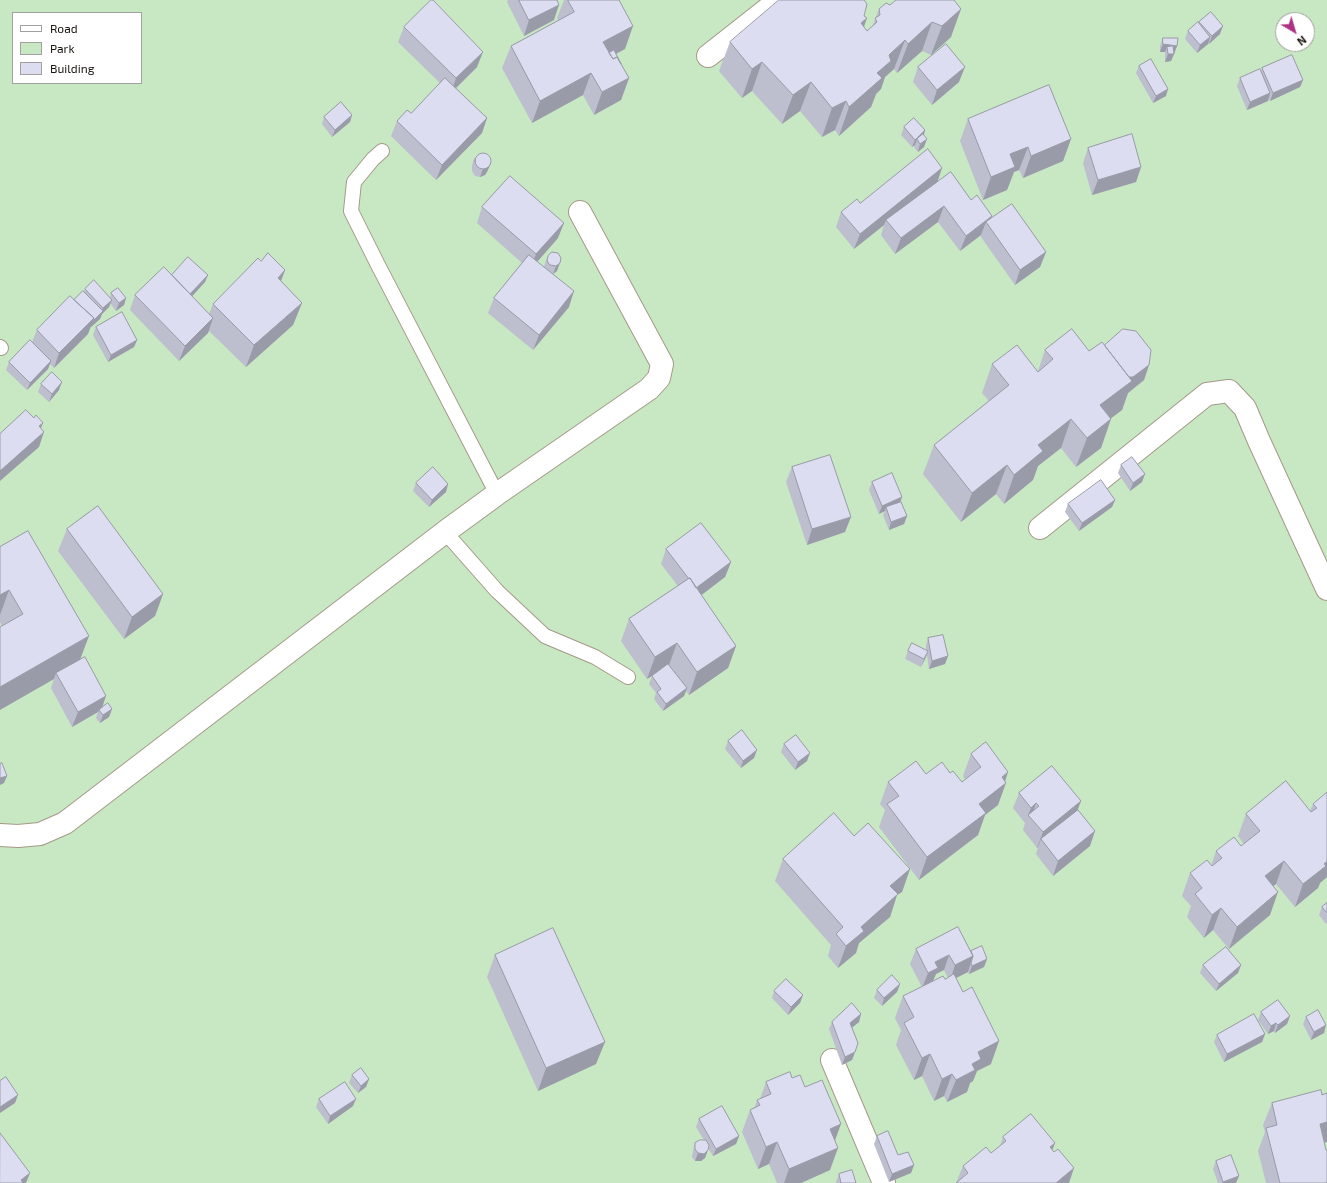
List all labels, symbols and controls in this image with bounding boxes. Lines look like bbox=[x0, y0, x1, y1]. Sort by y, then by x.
legend bbox=[12, 12, 142, 84]
north arrow bbox=[1275, 12, 1315, 52]
text: Road bbox=[50, 21, 78, 35]
text: N bbox=[1295, 33, 1309, 49]
text: Park bbox=[50, 41, 75, 55]
text: Building bbox=[50, 61, 94, 75]

